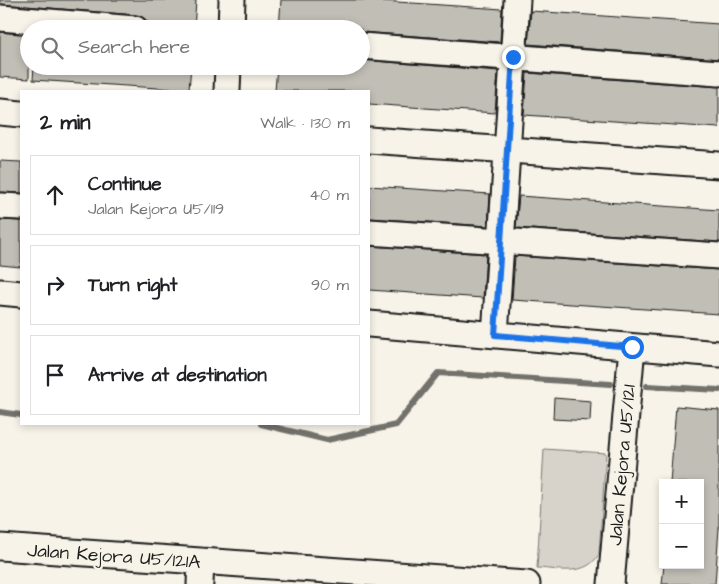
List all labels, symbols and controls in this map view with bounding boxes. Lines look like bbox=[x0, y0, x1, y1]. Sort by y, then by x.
search box bbox=[20, 20, 370, 75]
icon: search bbox=[38, 34, 66, 62]
text: Search here bbox=[78, 34, 190, 61]
route end bbox=[502, 46, 525, 69]
text: 2 min bbox=[40, 108, 90, 137]
text: Walk · 130 m bbox=[260, 112, 350, 134]
text: Continue bbox=[88, 171, 162, 198]
icon: ahead bbox=[41, 181, 69, 209]
text: 40 m bbox=[309, 184, 349, 206]
text: Jalan Kejora U5/119 bbox=[88, 198, 224, 220]
icon: right bbox=[41, 271, 69, 299]
text: Turn right bbox=[88, 272, 177, 299]
text: 90 m bbox=[311, 274, 349, 296]
route start bbox=[621, 336, 644, 359]
icon: arrive bbox=[41, 361, 69, 389]
text: Arrive at destination bbox=[88, 362, 267, 389]
street label: Jalan Kejora U5/121 bbox=[602, 383, 643, 547]
map controls bbox=[659, 479, 704, 569]
button: + bbox=[659, 479, 704, 524]
button: − bbox=[659, 524, 704, 569]
street label: Jalan Kejora U5/121A bbox=[26, 537, 202, 576]

